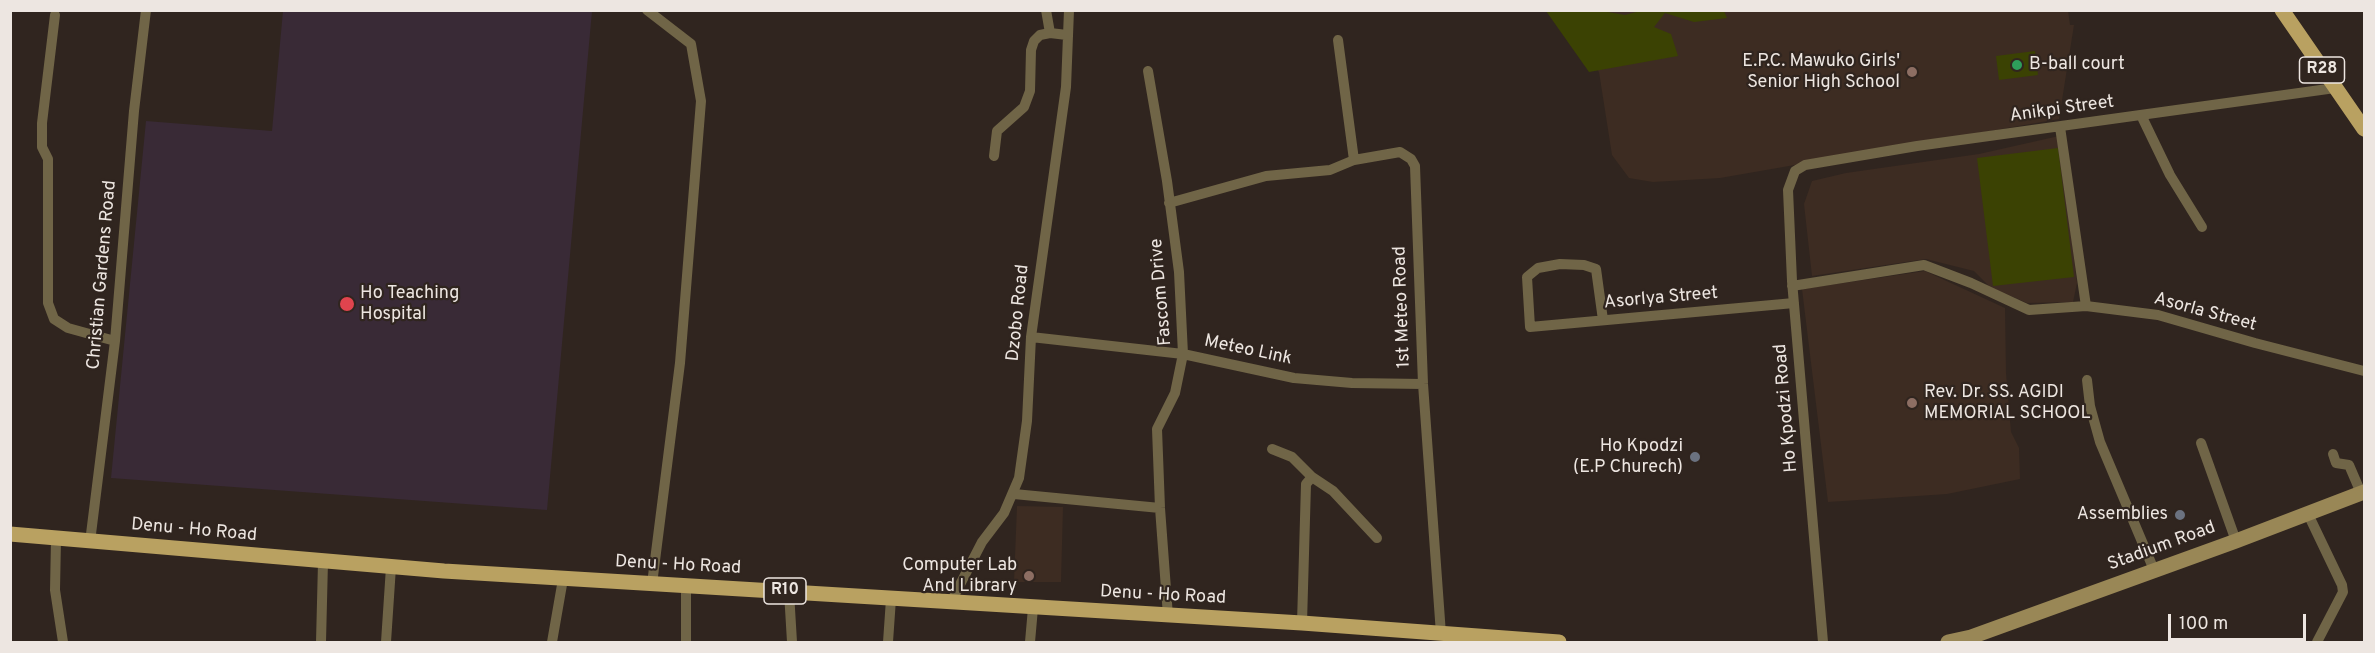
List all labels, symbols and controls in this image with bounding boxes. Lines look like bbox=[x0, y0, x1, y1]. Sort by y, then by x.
place label: E.P.C. Mawuko Girls' Senior High School bbox=[1742, 51, 1900, 94]
place label: B-ball court bbox=[2029, 54, 2125, 76]
road number: R28 bbox=[2300, 57, 2344, 83]
marker: B-ball court bbox=[2010, 58, 2024, 72]
marker: E.P.C. Mawuko Girls' Senior High School bbox=[1905, 65, 1919, 79]
street label: Anikpi Street bbox=[2008, 92, 2116, 128]
street label: Christian Gardens Road bbox=[84, 179, 122, 371]
street label: Fascom Drive bbox=[1147, 237, 1177, 347]
street label: 1st Meteo Road bbox=[1390, 246, 1416, 368]
street label: Dzobo Road bbox=[1003, 264, 1035, 362]
place label: Ho Teaching Hospital bbox=[360, 283, 459, 326]
street label: Asorlya Street bbox=[1603, 283, 1719, 315]
street label: Asorla Street bbox=[2151, 289, 2259, 337]
marker: Ho Teaching Hospital bbox=[338, 295, 356, 313]
street label: Meteo Link bbox=[1202, 331, 1294, 371]
street label: Ho Kpodzi Road bbox=[1771, 343, 1803, 473]
place label: Rev. Dr. SS. AGIDI MEMORIAL SCHOOL bbox=[1924, 382, 2090, 424]
marker: Rev. Dr. SS. AGIDI MEMORIAL SCHOOL bbox=[1905, 396, 1919, 410]
place label: Ho Kpodzi (E.P Churech) bbox=[1573, 436, 1683, 478]
marker: Ho Kpodzi (E.P Churech) bbox=[1688, 450, 1702, 464]
place label: Assemblies bbox=[2077, 504, 2168, 526]
marker: Assemblies bbox=[2173, 508, 2187, 522]
street label: Denu - Ho Road bbox=[130, 515, 258, 547]
street label: Stadium Road bbox=[2105, 518, 2219, 576]
street label: Denu - Ho Road bbox=[614, 552, 742, 580]
place label: Computer Lab And Library bbox=[902, 555, 1017, 598]
marker: Computer Lab And Library bbox=[1022, 569, 1036, 583]
road number: R10 bbox=[764, 578, 806, 604]
street label: Denu - Ho Road bbox=[1099, 582, 1227, 610]
scale bar bbox=[2171, 602, 2309, 640]
text: 100 m bbox=[2179, 613, 2228, 636]

